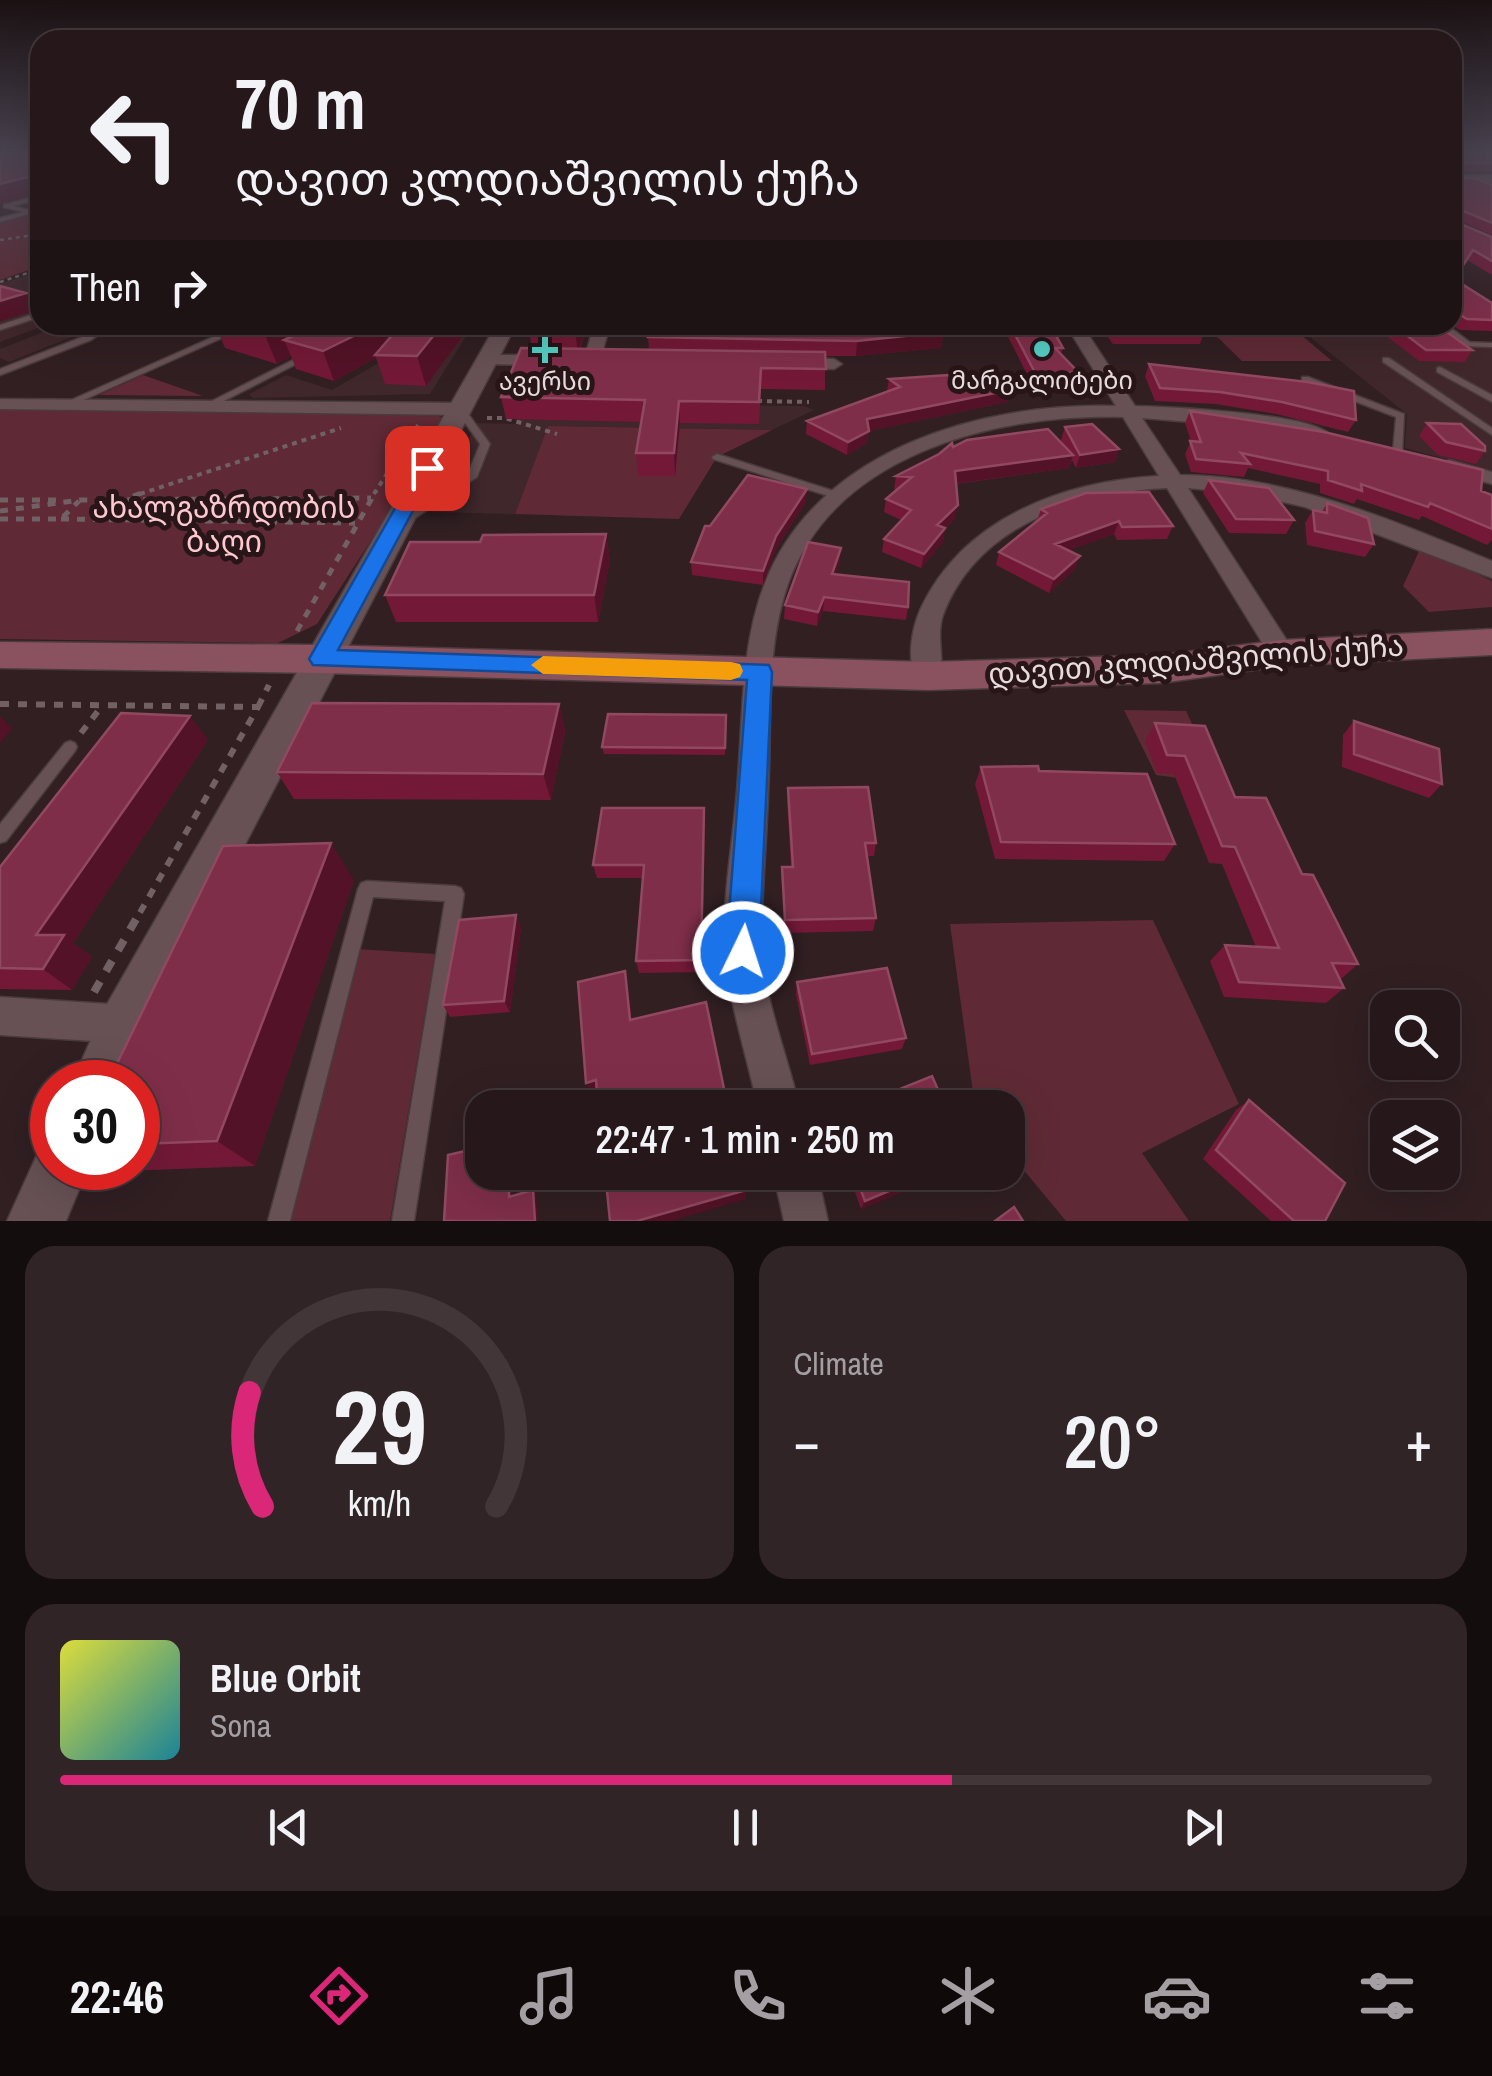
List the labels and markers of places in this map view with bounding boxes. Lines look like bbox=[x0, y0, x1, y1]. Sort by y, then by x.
marker: მარგალიტები bbox=[1031, 338, 1053, 360]
marker: ავერსი bbox=[534, 339, 556, 361]
place label: მარგალიტები bbox=[951, 363, 1133, 397]
place label: ავერსი bbox=[499, 364, 591, 398]
pin bbox=[385, 426, 470, 511]

